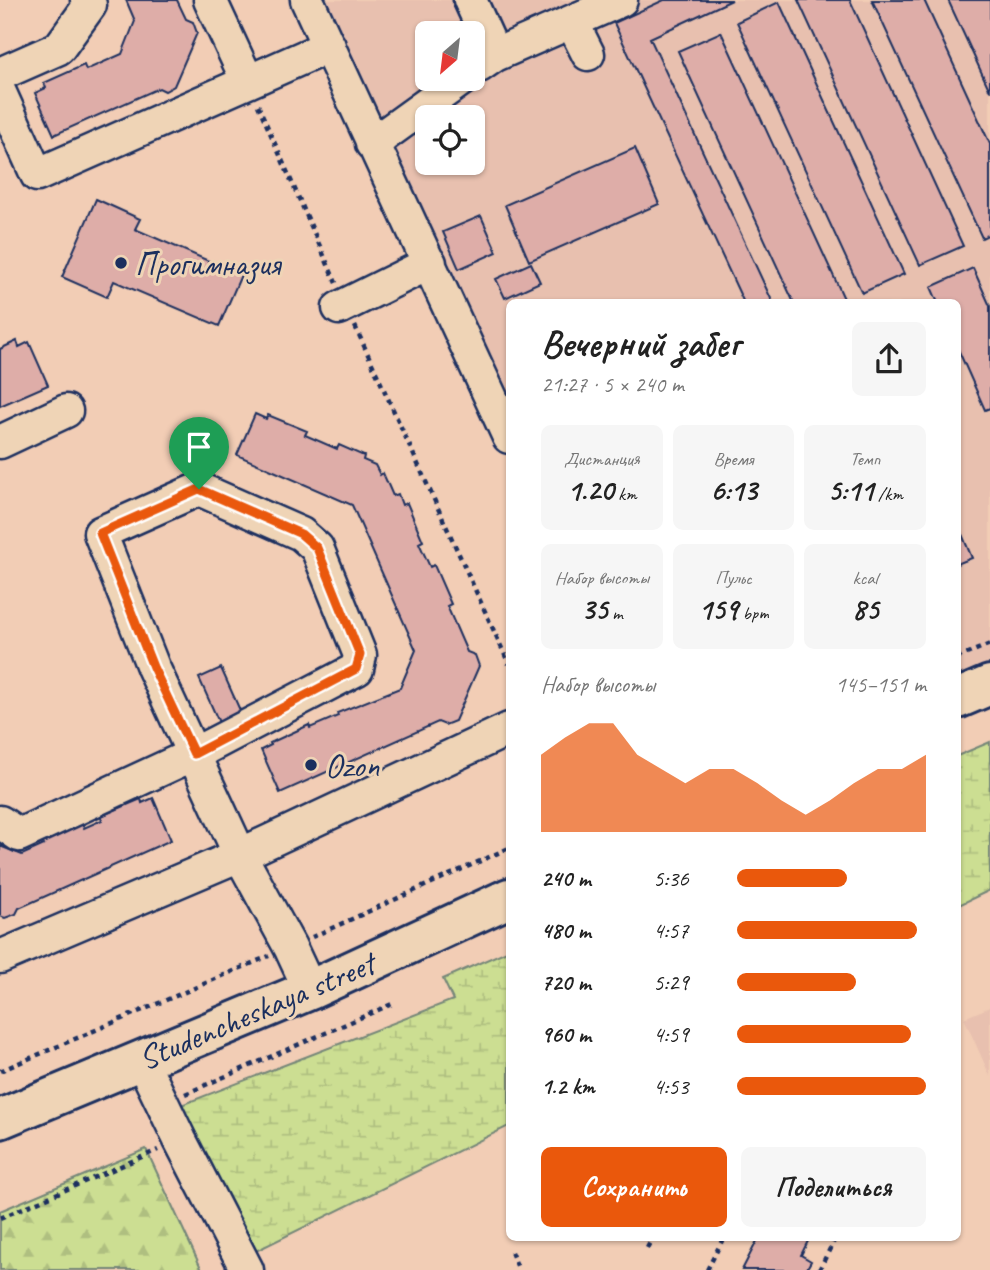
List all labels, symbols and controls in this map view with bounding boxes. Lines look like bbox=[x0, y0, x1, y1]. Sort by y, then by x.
north arrow bbox=[415, 21, 485, 91]
map controls bbox=[415, 21, 485, 175]
button: locate bbox=[415, 105, 485, 175]
place label: Прогимназия bbox=[135, 243, 283, 285]
marker: Прогимназия bbox=[113, 255, 129, 271]
text: Вечерний забег bbox=[541, 320, 740, 367]
button: share bbox=[852, 322, 926, 396]
text: 21:27 · 5 × 240 m bbox=[541, 370, 684, 399]
pin bbox=[169, 417, 229, 489]
icon: arrive bbox=[180, 428, 218, 466]
text: Дистанция bbox=[564, 447, 640, 471]
text: Время bbox=[713, 447, 754, 471]
text: Темп bbox=[850, 447, 880, 471]
text: 1.20 bbox=[567, 471, 613, 509]
text: 6:13 bbox=[710, 471, 757, 509]
text: 5:11 bbox=[827, 471, 873, 509]
text: km bbox=[613, 482, 637, 506]
text: /km bbox=[873, 482, 903, 506]
text: Набор высоты bbox=[555, 566, 649, 590]
text: Пульс bbox=[715, 566, 752, 590]
text: kcal bbox=[853, 566, 878, 590]
text: 35 bbox=[581, 590, 607, 628]
text: 159 bbox=[698, 590, 738, 628]
text: 85 bbox=[852, 590, 878, 628]
text: m bbox=[607, 601, 623, 625]
text: bpm bbox=[738, 601, 769, 625]
text: Набор высоты bbox=[541, 670, 655, 699]
text: 145–151 m bbox=[835, 670, 926, 699]
place label: Ozon bbox=[325, 745, 379, 787]
marker: Ozon bbox=[303, 757, 319, 773]
text: 240 m bbox=[541, 864, 591, 893]
text: 5:36 bbox=[653, 864, 689, 893]
text: 480 m bbox=[541, 916, 591, 945]
text: 4:57 bbox=[653, 916, 689, 945]
street label: Studencheskaya street bbox=[132, 941, 385, 1080]
text: 720 m bbox=[541, 968, 591, 997]
text: 5:29 bbox=[653, 968, 689, 997]
text: 960 m bbox=[541, 1020, 591, 1049]
text: 4:59 bbox=[653, 1020, 689, 1049]
text: 1.2 km bbox=[541, 1072, 595, 1101]
text: 4:53 bbox=[653, 1072, 689, 1101]
button: Сохранить bbox=[541, 1147, 727, 1227]
button: Поделиться bbox=[741, 1147, 926, 1227]

